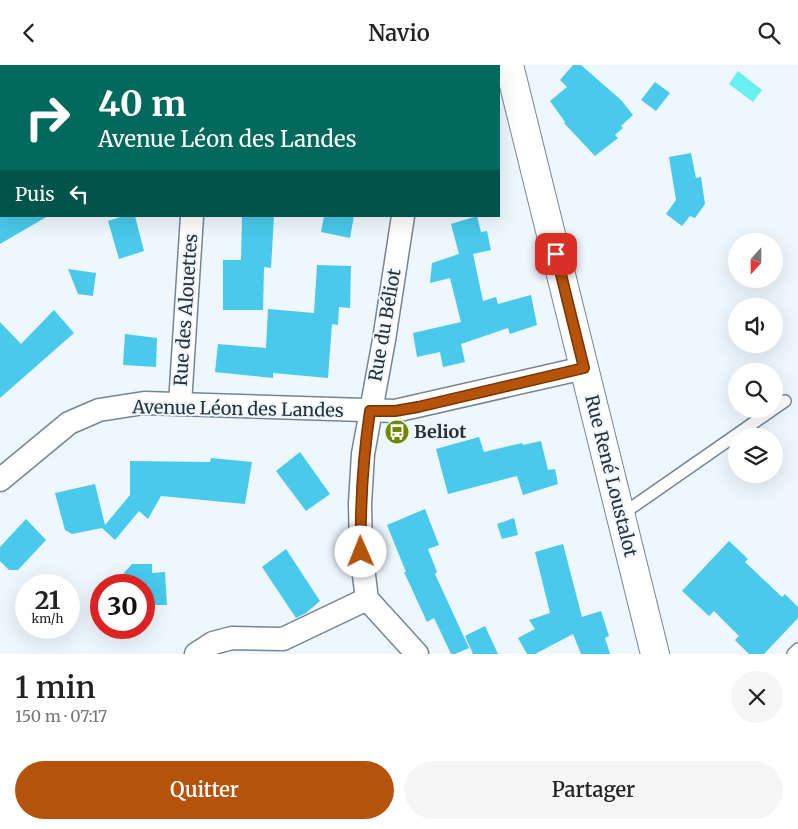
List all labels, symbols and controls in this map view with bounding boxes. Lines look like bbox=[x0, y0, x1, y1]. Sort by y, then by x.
icon: back bbox=[15, 19, 43, 47]
text: Navio bbox=[368, 19, 430, 47]
icon: search bbox=[755, 19, 783, 47]
text: 40 m bbox=[98, 82, 186, 126]
icon: right bbox=[15, 85, 80, 150]
text: Avenue Léon des Landes bbox=[98, 125, 356, 153]
icon: left bbox=[65, 180, 93, 208]
text: Puis bbox=[15, 182, 55, 206]
street label: Rue des Alouettes bbox=[169, 233, 202, 387]
pin bbox=[535, 233, 577, 275]
north arrow bbox=[728, 233, 782, 287]
map controls bbox=[728, 233, 783, 483]
icon: arrive bbox=[542, 240, 570, 268]
street label: Rue du Béliot bbox=[363, 267, 406, 383]
button: sound bbox=[728, 298, 783, 353]
button: search bbox=[728, 363, 783, 418]
street label: Rue René Loustalot bbox=[580, 392, 643, 559]
street label: Avenue Léon des Landes bbox=[131, 395, 344, 422]
bus stop icon: Beliot bbox=[384, 419, 410, 445]
place label: Beliot bbox=[414, 420, 467, 443]
button: layers bbox=[728, 428, 783, 483]
position arrow bbox=[334, 525, 386, 577]
speed limit sign: 30 bbox=[90, 574, 155, 639]
text: 21 bbox=[35, 584, 60, 616]
text: km/h bbox=[32, 611, 63, 626]
text: 1 min bbox=[15, 668, 96, 706]
button: close bbox=[731, 671, 783, 723]
text: 150 m · 07:17 bbox=[15, 706, 107, 726]
button: Quitter bbox=[15, 761, 394, 819]
button: Partager bbox=[404, 761, 783, 819]

